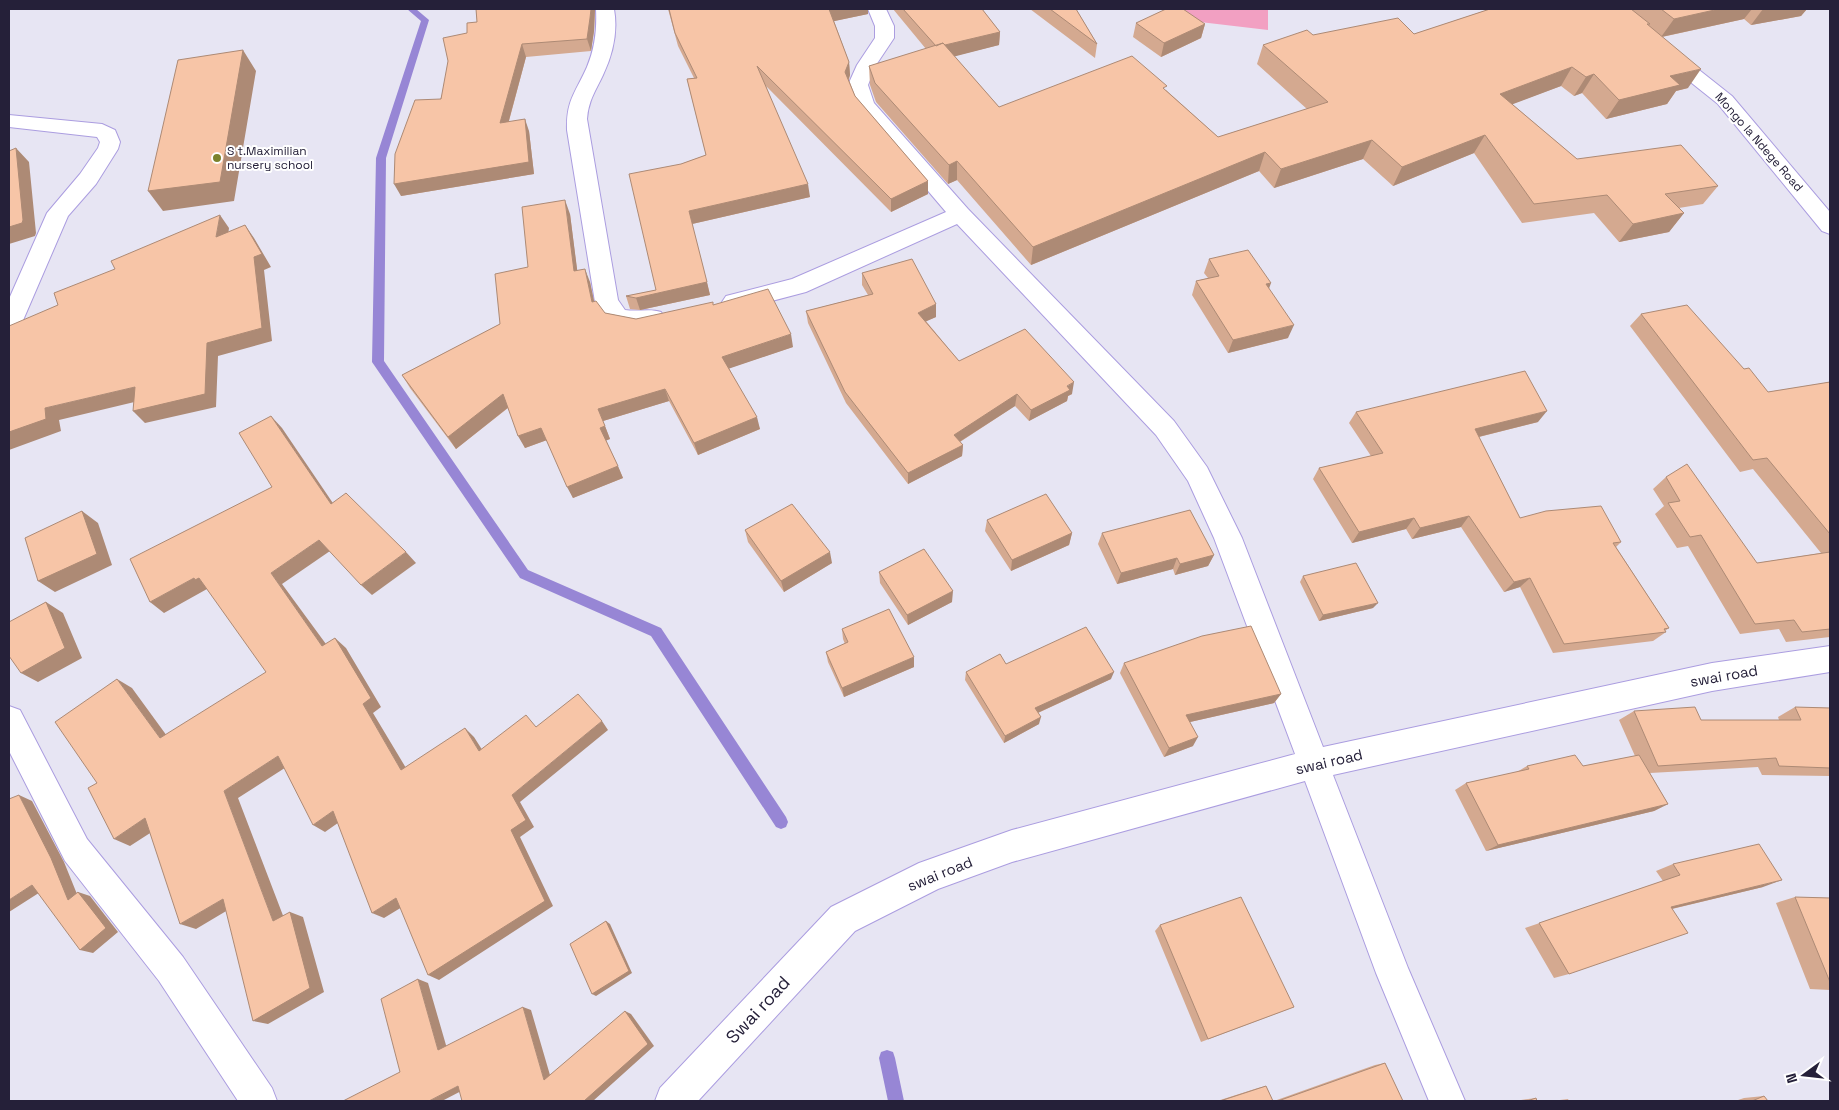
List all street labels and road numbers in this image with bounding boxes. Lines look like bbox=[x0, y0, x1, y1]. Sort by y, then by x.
street label: Mongo la Ndege Road bbox=[1711, 89, 1807, 195]
street label: swai road bbox=[1689, 660, 1759, 691]
street label: swai road bbox=[1293, 745, 1364, 778]
street label: swai road bbox=[904, 852, 975, 895]
street label: Swai road bbox=[721, 971, 795, 1048]

